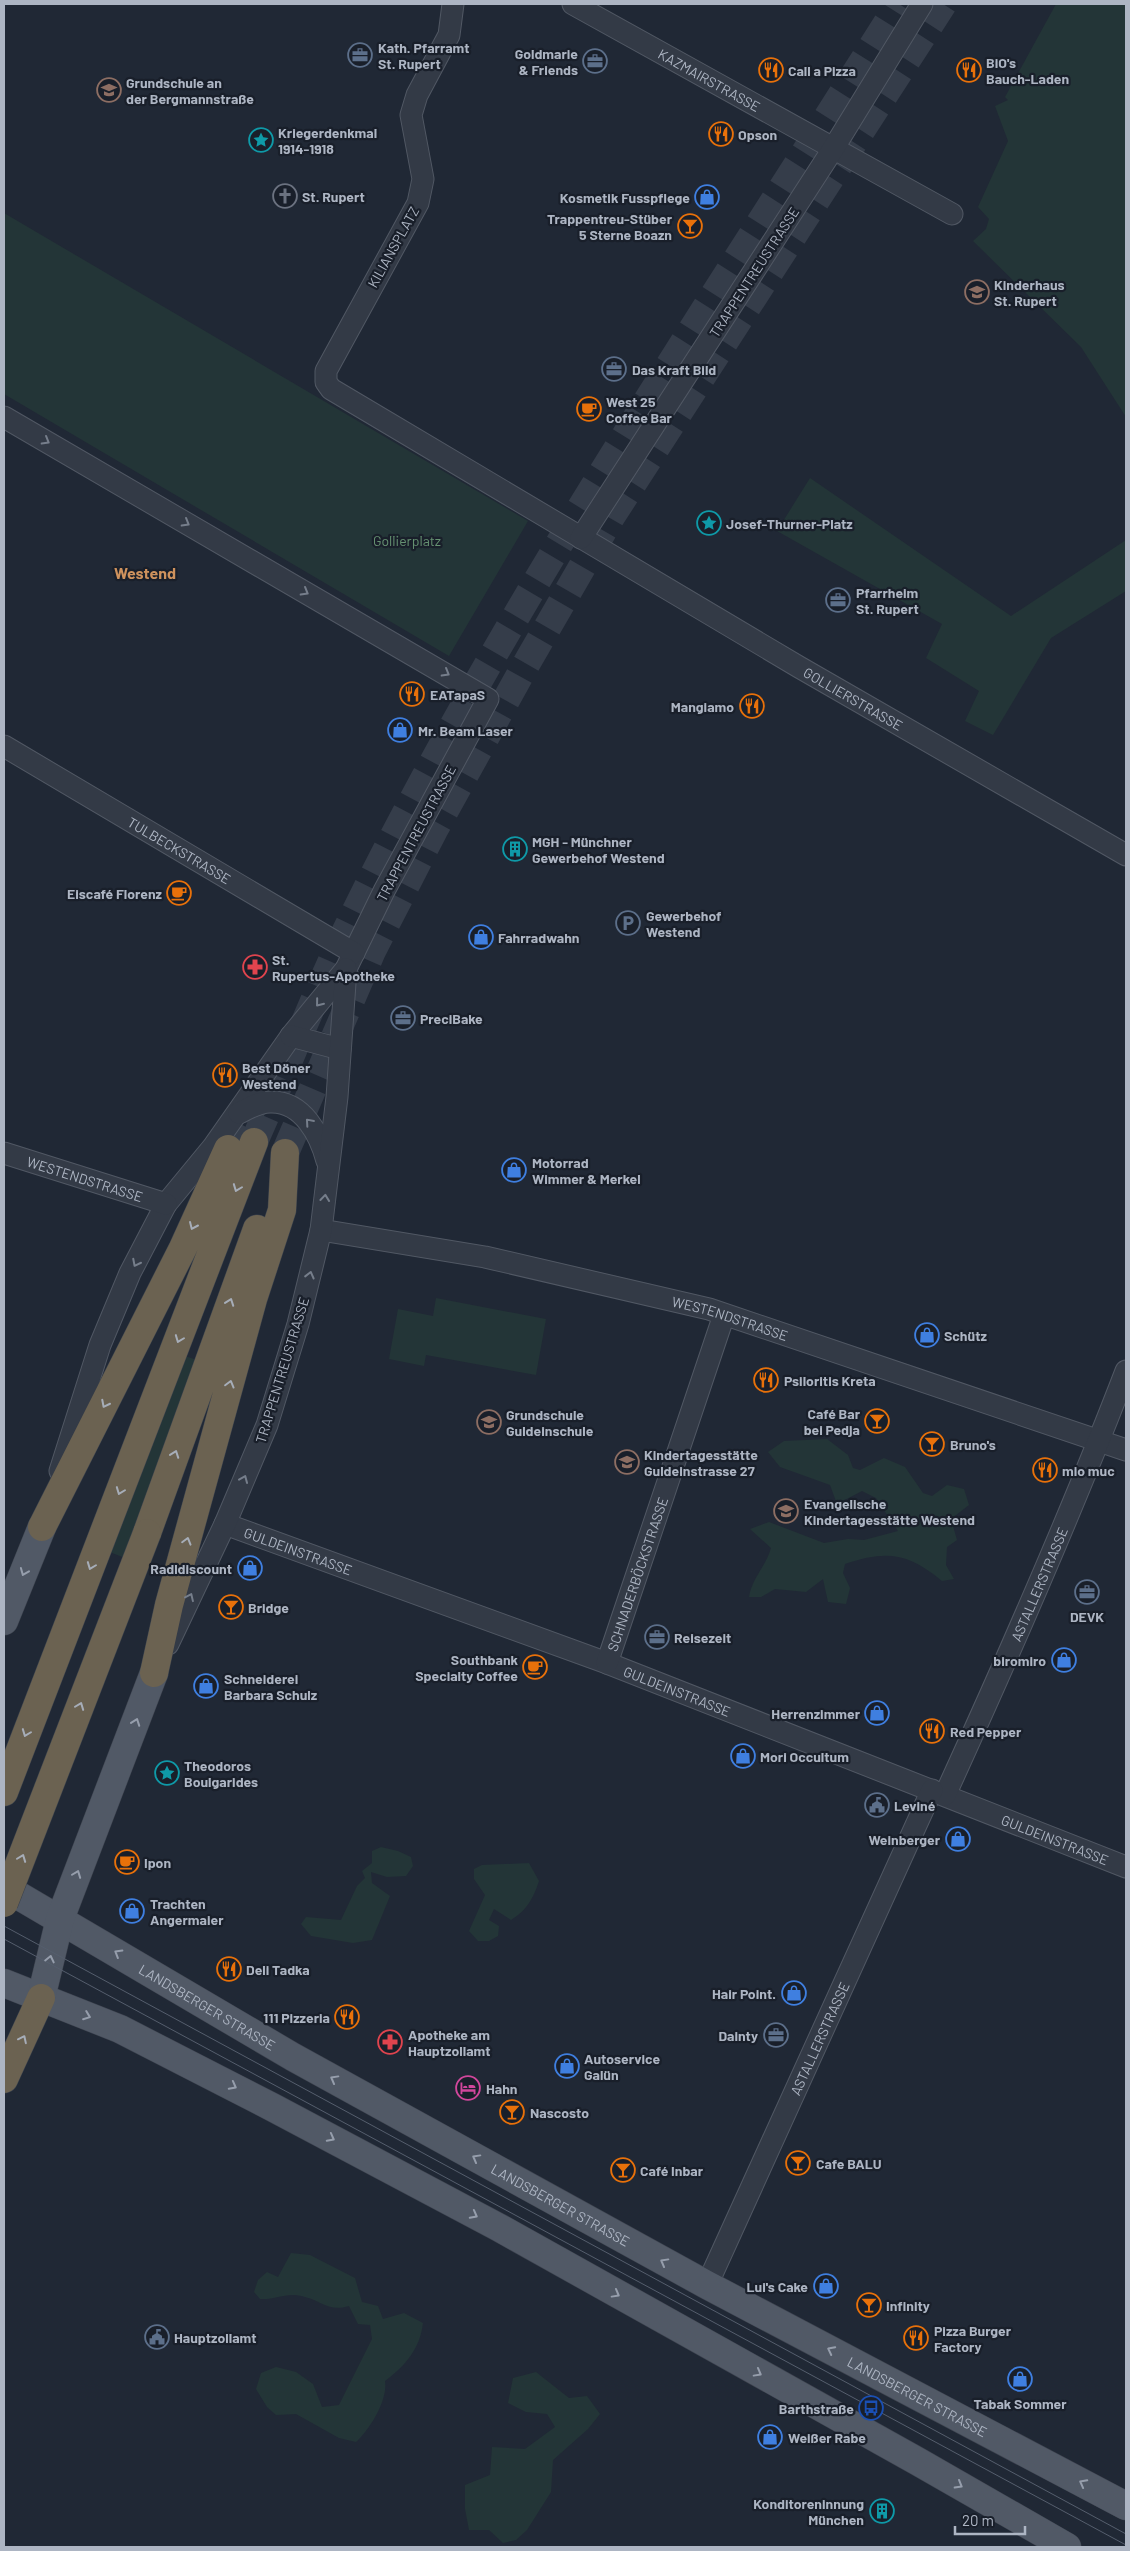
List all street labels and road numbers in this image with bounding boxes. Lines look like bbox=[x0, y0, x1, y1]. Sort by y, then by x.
street label: KAZMAIRSTRASSE bbox=[655, 45, 763, 115]
street label: KILIANSPLATZ bbox=[364, 204, 422, 290]
street label: TRAPPENTREUSTRASSE bbox=[706, 204, 802, 340]
street label: GOLLIERSTRASSE bbox=[801, 663, 906, 733]
street label: TRAPPENTREUSTRASSE bbox=[373, 762, 459, 904]
street label: TULBECKSTRASSE bbox=[125, 813, 234, 887]
street label: WESTENDSTRASSE bbox=[25, 1152, 145, 1205]
street label: WESTENDSTRASSE bbox=[671, 1292, 791, 1344]
street label: TRAPPENTREUSTRASSE bbox=[252, 1295, 312, 1445]
street label: SCHNADERBÖCKSTRASSE bbox=[603, 1495, 671, 1653]
street label: GULDEINSTRASSE bbox=[242, 1523, 355, 1578]
street label: ASTALLERSTRASSE bbox=[1007, 1524, 1071, 1643]
street label: GULDEINSTRASSE bbox=[621, 1662, 733, 1719]
street label: GULDEINSTRASSE bbox=[999, 1810, 1111, 1868]
street label: LANDSBERGER STRASSE bbox=[136, 1960, 279, 2053]
street label: ASTALLERSTRASSE bbox=[786, 1979, 852, 2098]
street label: LANDSBERGER STRASSE bbox=[489, 2160, 633, 2249]
street label: LANDSBERGER STRASSE bbox=[845, 2352, 990, 2440]

